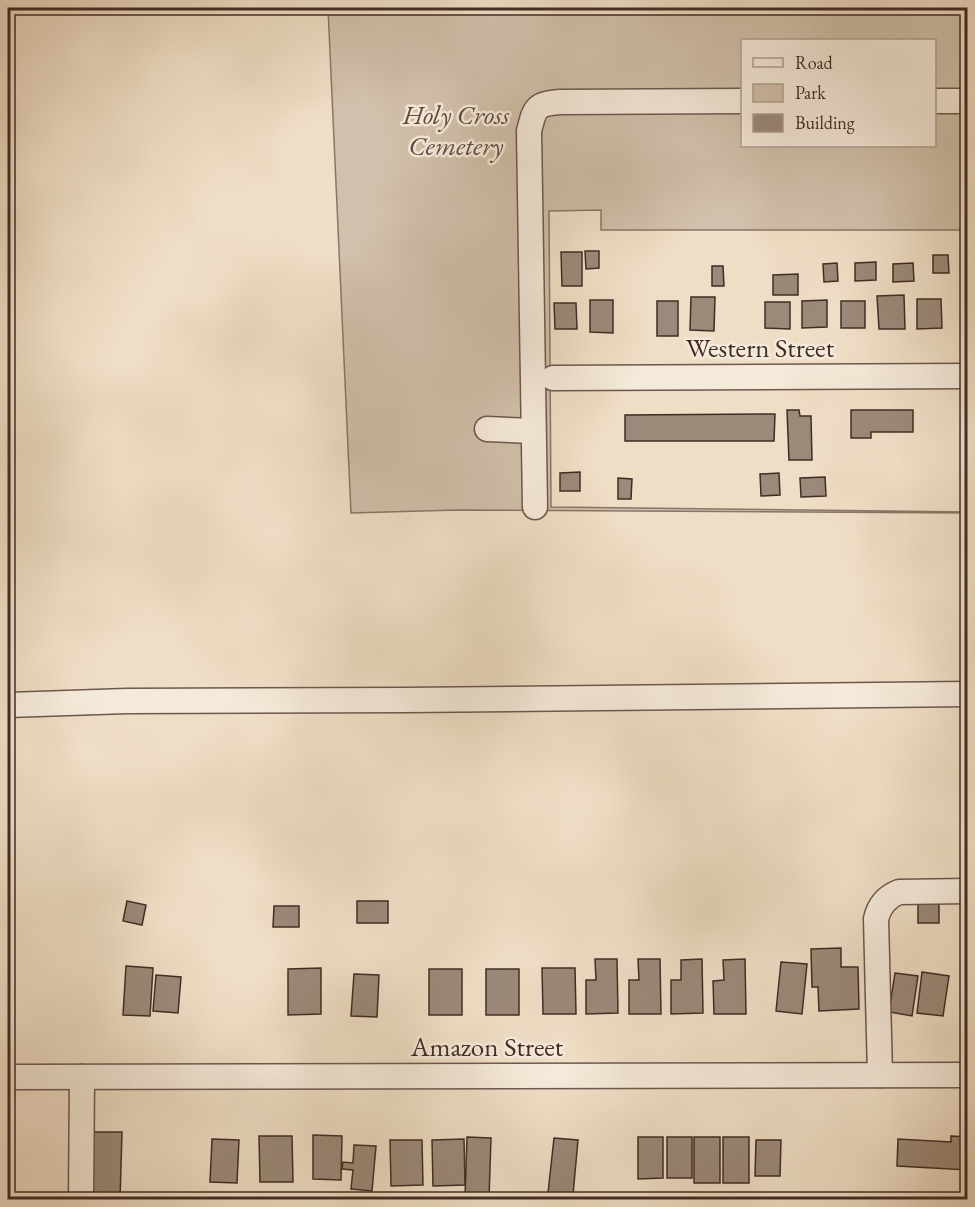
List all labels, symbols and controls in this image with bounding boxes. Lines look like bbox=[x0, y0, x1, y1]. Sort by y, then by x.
legend bbox=[741, 39, 936, 147]
text: Road bbox=[795, 51, 834, 74]
text: Park bbox=[795, 81, 826, 104]
park label: Holy Cross Cemetery bbox=[402, 97, 510, 163]
text: Building bbox=[795, 111, 855, 134]
street label: Western Street bbox=[686, 330, 835, 365]
street label: Amazon Street bbox=[410, 1029, 564, 1064]

